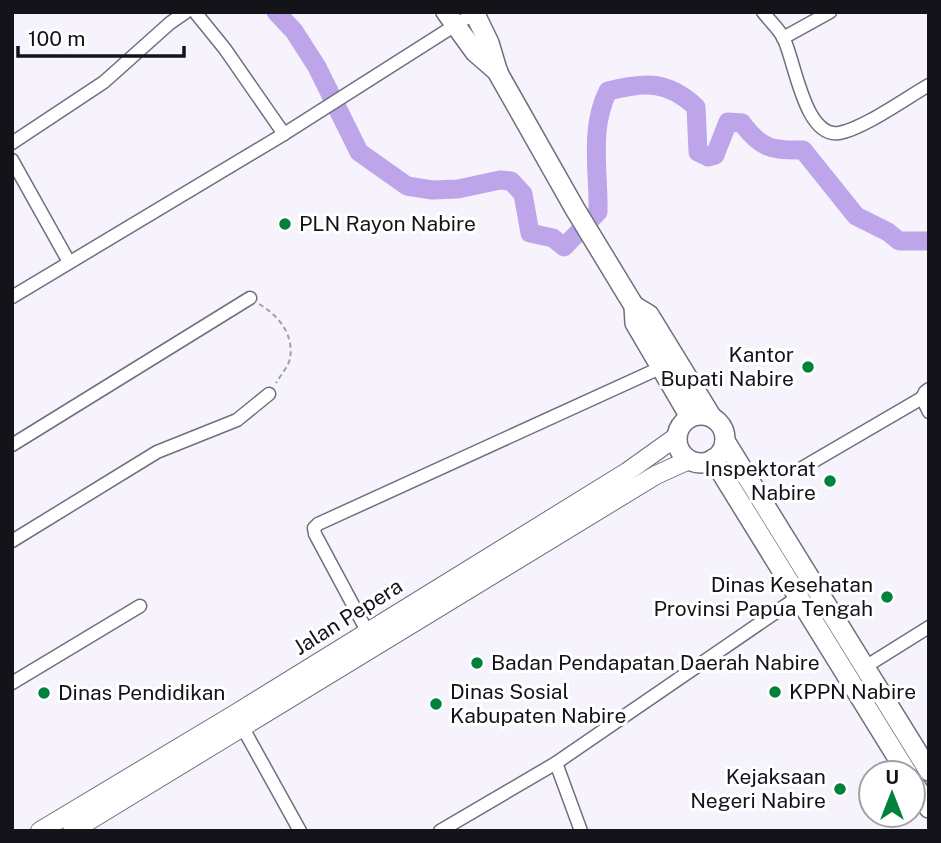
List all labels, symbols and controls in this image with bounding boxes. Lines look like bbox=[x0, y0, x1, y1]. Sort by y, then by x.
scale bar bbox=[18, 14, 184, 58]
text: 100 m bbox=[28, 26, 85, 51]
place label: PLN Rayon Nabire bbox=[299, 211, 476, 236]
marker: PLN Rayon Nabire bbox=[277, 216, 293, 232]
place label: Kantor Bupati Nabire bbox=[660, 342, 794, 391]
marker: Kantor Bupati Nabire bbox=[800, 359, 816, 375]
place label: Inspektorat Nabire bbox=[705, 456, 816, 505]
marker: Inspektorat Nabire bbox=[822, 473, 838, 489]
place label: Dinas Kesehatan Provinsi Papua Tengah bbox=[653, 572, 873, 621]
street label: Jalan Pepera bbox=[289, 573, 407, 660]
marker: Dinas Kesehatan Provinsi Papua Tengah bbox=[879, 589, 895, 605]
place label: Badan Pendapatan Daerah Nabire bbox=[491, 650, 820, 675]
marker: Badan Pendapatan Daerah Nabire bbox=[469, 655, 485, 671]
place label: Dinas Sosial Kabupaten Nabire bbox=[450, 679, 626, 728]
place label: KPPN Nabire bbox=[789, 679, 916, 704]
place label: Dinas Pendidikan bbox=[58, 680, 225, 705]
marker: KPPN Nabire bbox=[767, 684, 783, 700]
marker: Dinas Pendidikan bbox=[36, 685, 52, 701]
marker: Dinas Sosial Kabupaten Nabire bbox=[428, 696, 444, 712]
north arrow bbox=[857, 759, 927, 829]
place label: Kejaksaan Negeri Nabire bbox=[690, 764, 826, 813]
text: U bbox=[885, 766, 899, 788]
marker: Kejaksaan Negeri Nabire bbox=[832, 781, 848, 797]

